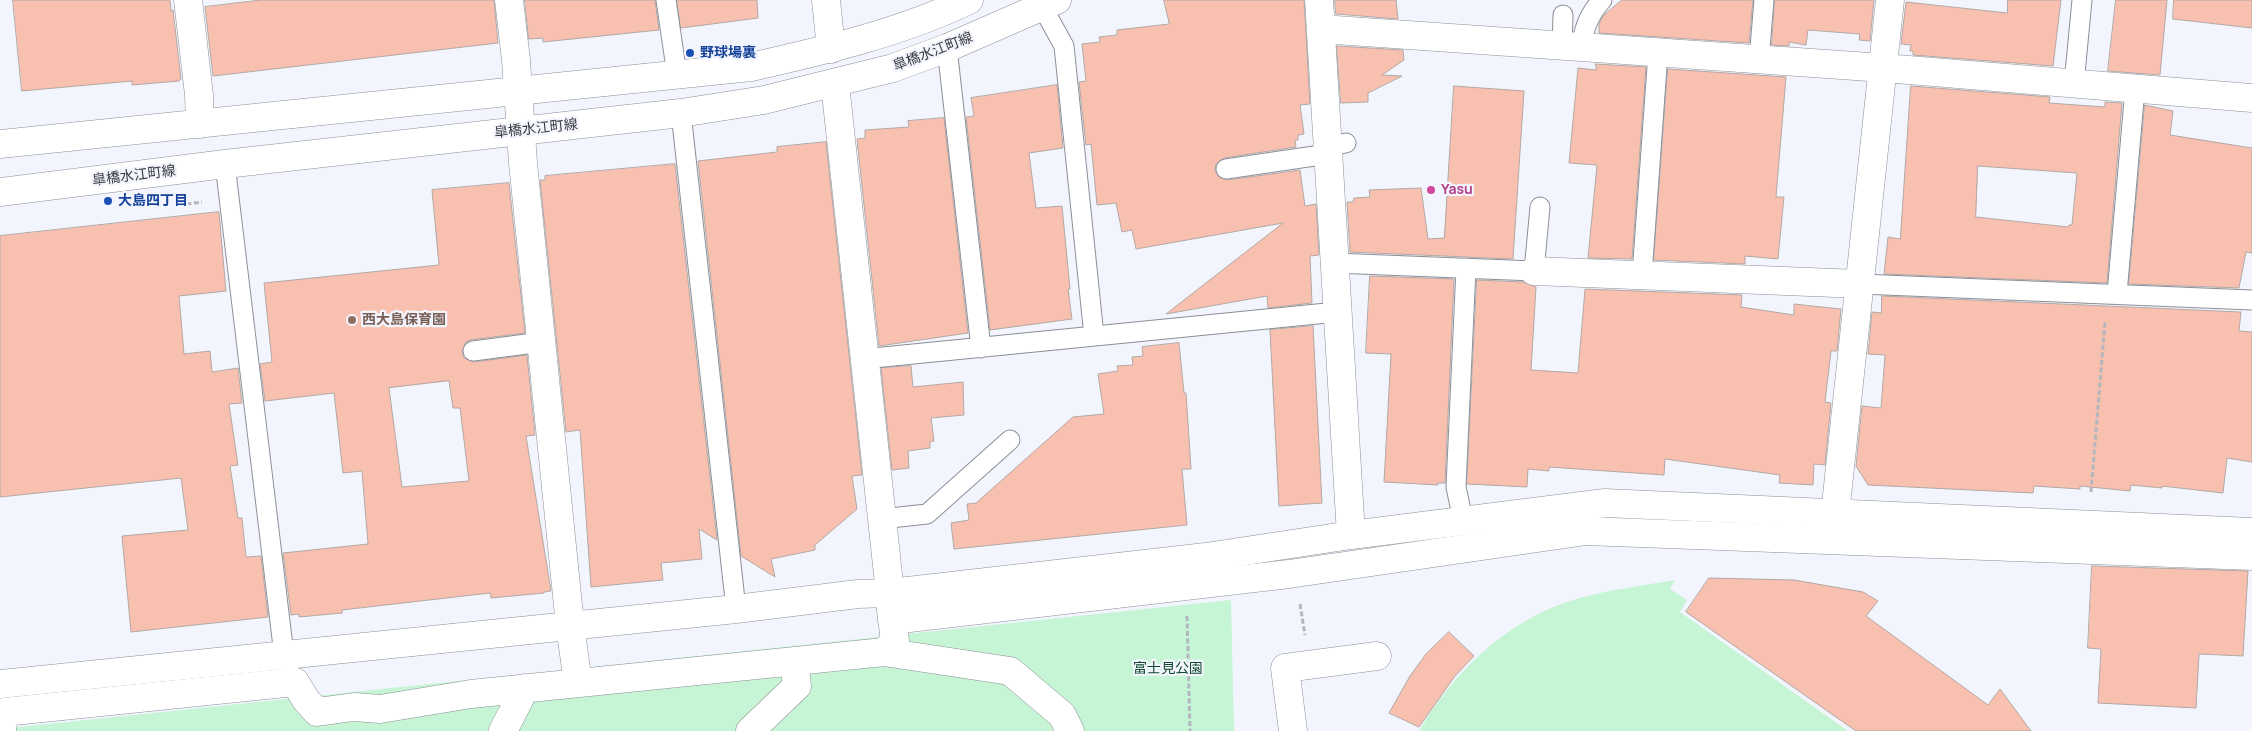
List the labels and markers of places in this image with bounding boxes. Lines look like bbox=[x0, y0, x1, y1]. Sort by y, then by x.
place label: 野球場裏 bbox=[700, 45, 756, 61]
marker: 野球場裏 bbox=[684, 47, 696, 59]
place label: Yasu bbox=[1441, 182, 1473, 198]
marker: Yasu bbox=[1425, 184, 1437, 196]
place label: 大島四丁目 bbox=[118, 193, 188, 209]
marker: 大島四丁目 bbox=[102, 195, 114, 207]
place label: 西大島保育園 bbox=[362, 312, 446, 328]
marker: 西大島保育園 bbox=[346, 314, 358, 326]

